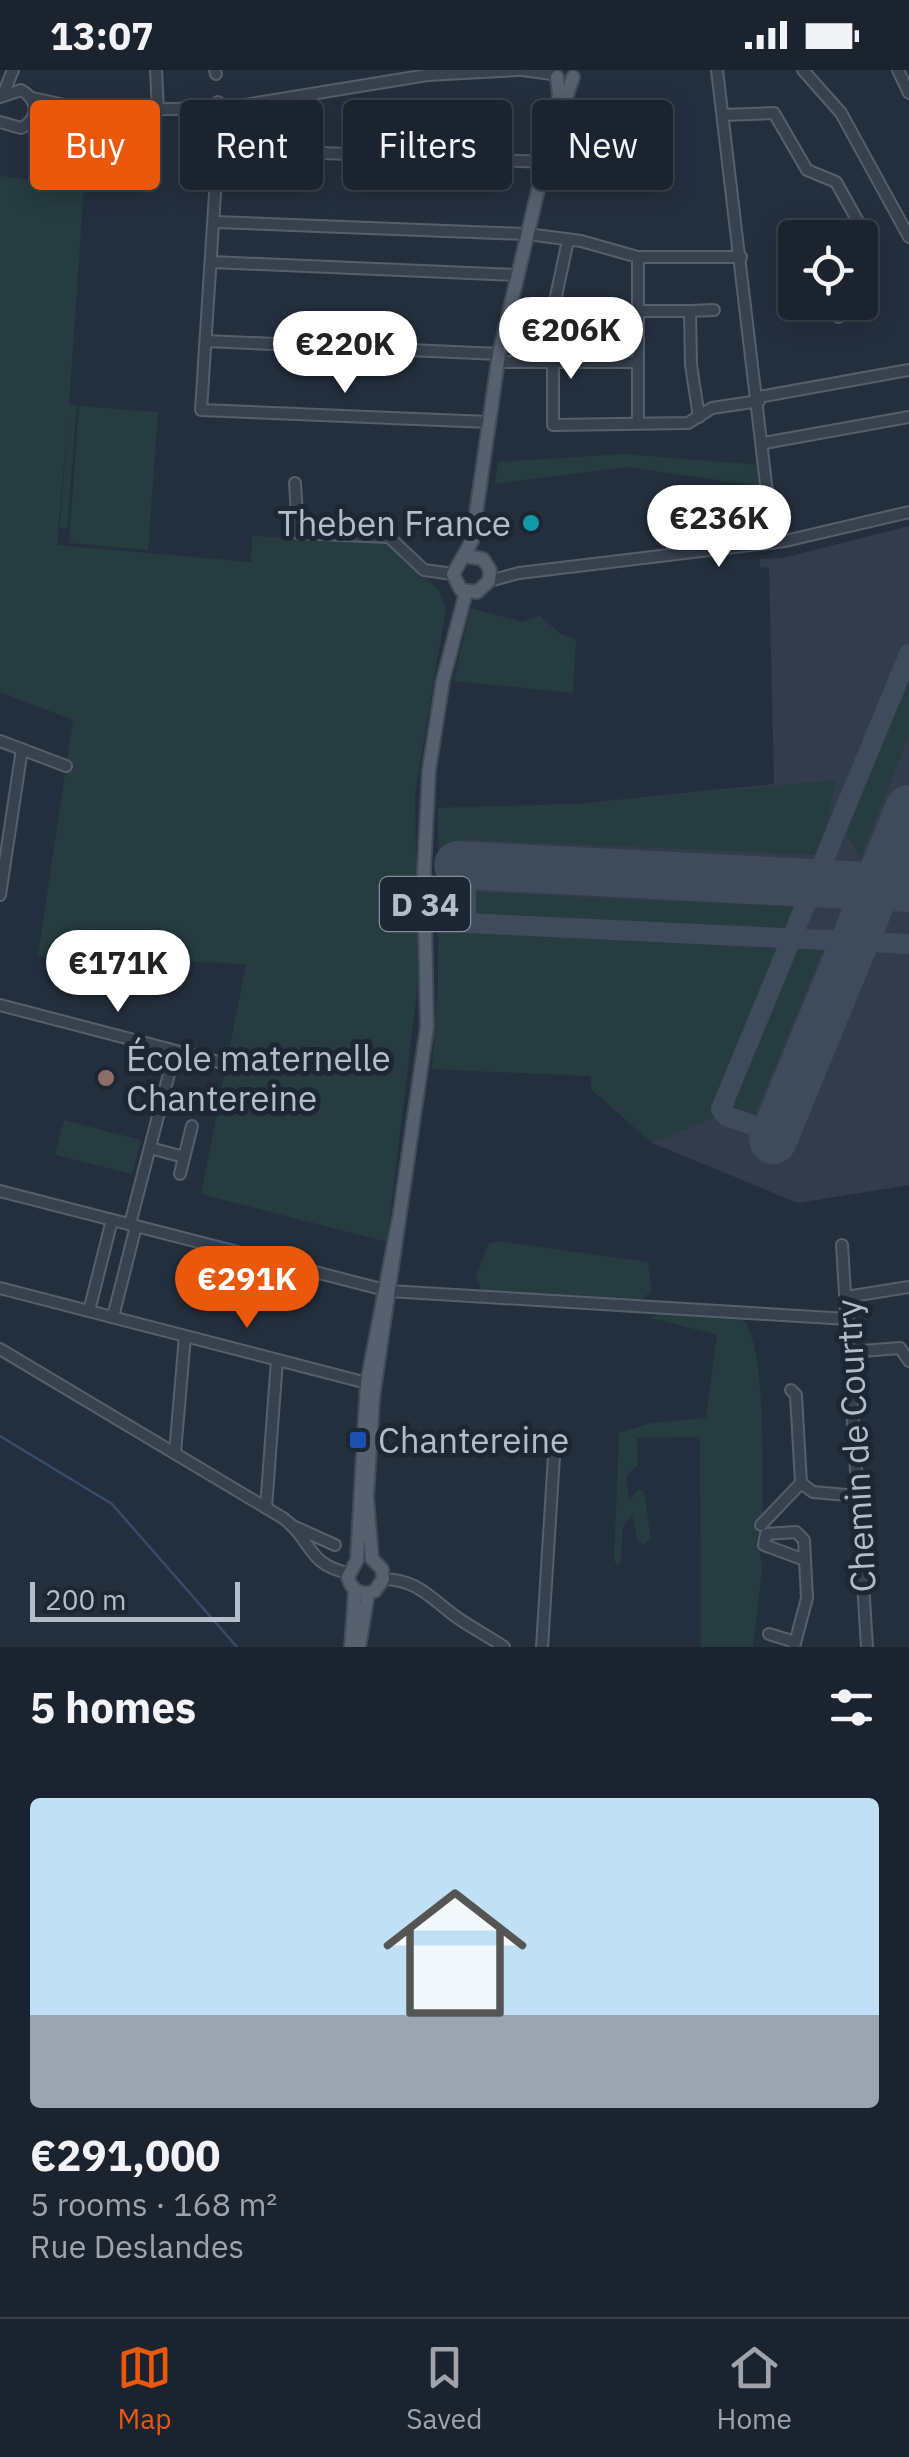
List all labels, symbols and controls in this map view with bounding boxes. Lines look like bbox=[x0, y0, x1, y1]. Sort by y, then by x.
text: 13:07 bbox=[50, 11, 154, 60]
chip: Buy bbox=[30, 100, 160, 190]
chip: Rent bbox=[180, 100, 323, 190]
chip: Filters bbox=[343, 100, 512, 190]
chip: New bbox=[532, 100, 673, 190]
map controls bbox=[778, 220, 878, 320]
button: locate bbox=[778, 220, 878, 320]
pin: €206K bbox=[501, 297, 641, 382]
text: €206K bbox=[521, 308, 621, 350]
pin: €220K bbox=[275, 311, 415, 396]
text: €220K bbox=[295, 322, 395, 364]
pin: €236K bbox=[649, 485, 789, 570]
text: €236K bbox=[669, 496, 769, 538]
place label: Theben France bbox=[277, 500, 511, 546]
marker: Theben France bbox=[520, 512, 542, 534]
road number: D 34 bbox=[380, 877, 470, 931]
pin: €171K bbox=[48, 930, 188, 1015]
text: €171K bbox=[68, 941, 168, 983]
place label: École maternelle Chantereine bbox=[126, 1035, 391, 1121]
marker: École maternelle Chantereine bbox=[95, 1067, 117, 1089]
pin: €291K bbox=[177, 1246, 317, 1331]
text: €291K bbox=[197, 1257, 297, 1299]
street label: Chemin de Courtry bbox=[824, 1298, 886, 1594]
place label: Chantereine bbox=[378, 1417, 569, 1463]
marker: Chantereine bbox=[347, 1429, 369, 1451]
scale bar bbox=[30, 1577, 240, 1622]
text: 200 m bbox=[45, 1581, 126, 1618]
text: 5 homes bbox=[30, 1680, 196, 1735]
icon: filters bbox=[824, 1680, 879, 1735]
icon: home bbox=[365, 1863, 545, 2043]
text: €291,000 bbox=[30, 2128, 221, 2183]
text: 5 rooms · 168 m² bbox=[30, 2183, 277, 2225]
text: Rue Deslandes bbox=[30, 2225, 244, 2267]
tab: Map bbox=[117, 2340, 172, 2437]
tab: Saved bbox=[406, 2340, 482, 2437]
tab: Home bbox=[717, 2340, 792, 2437]

